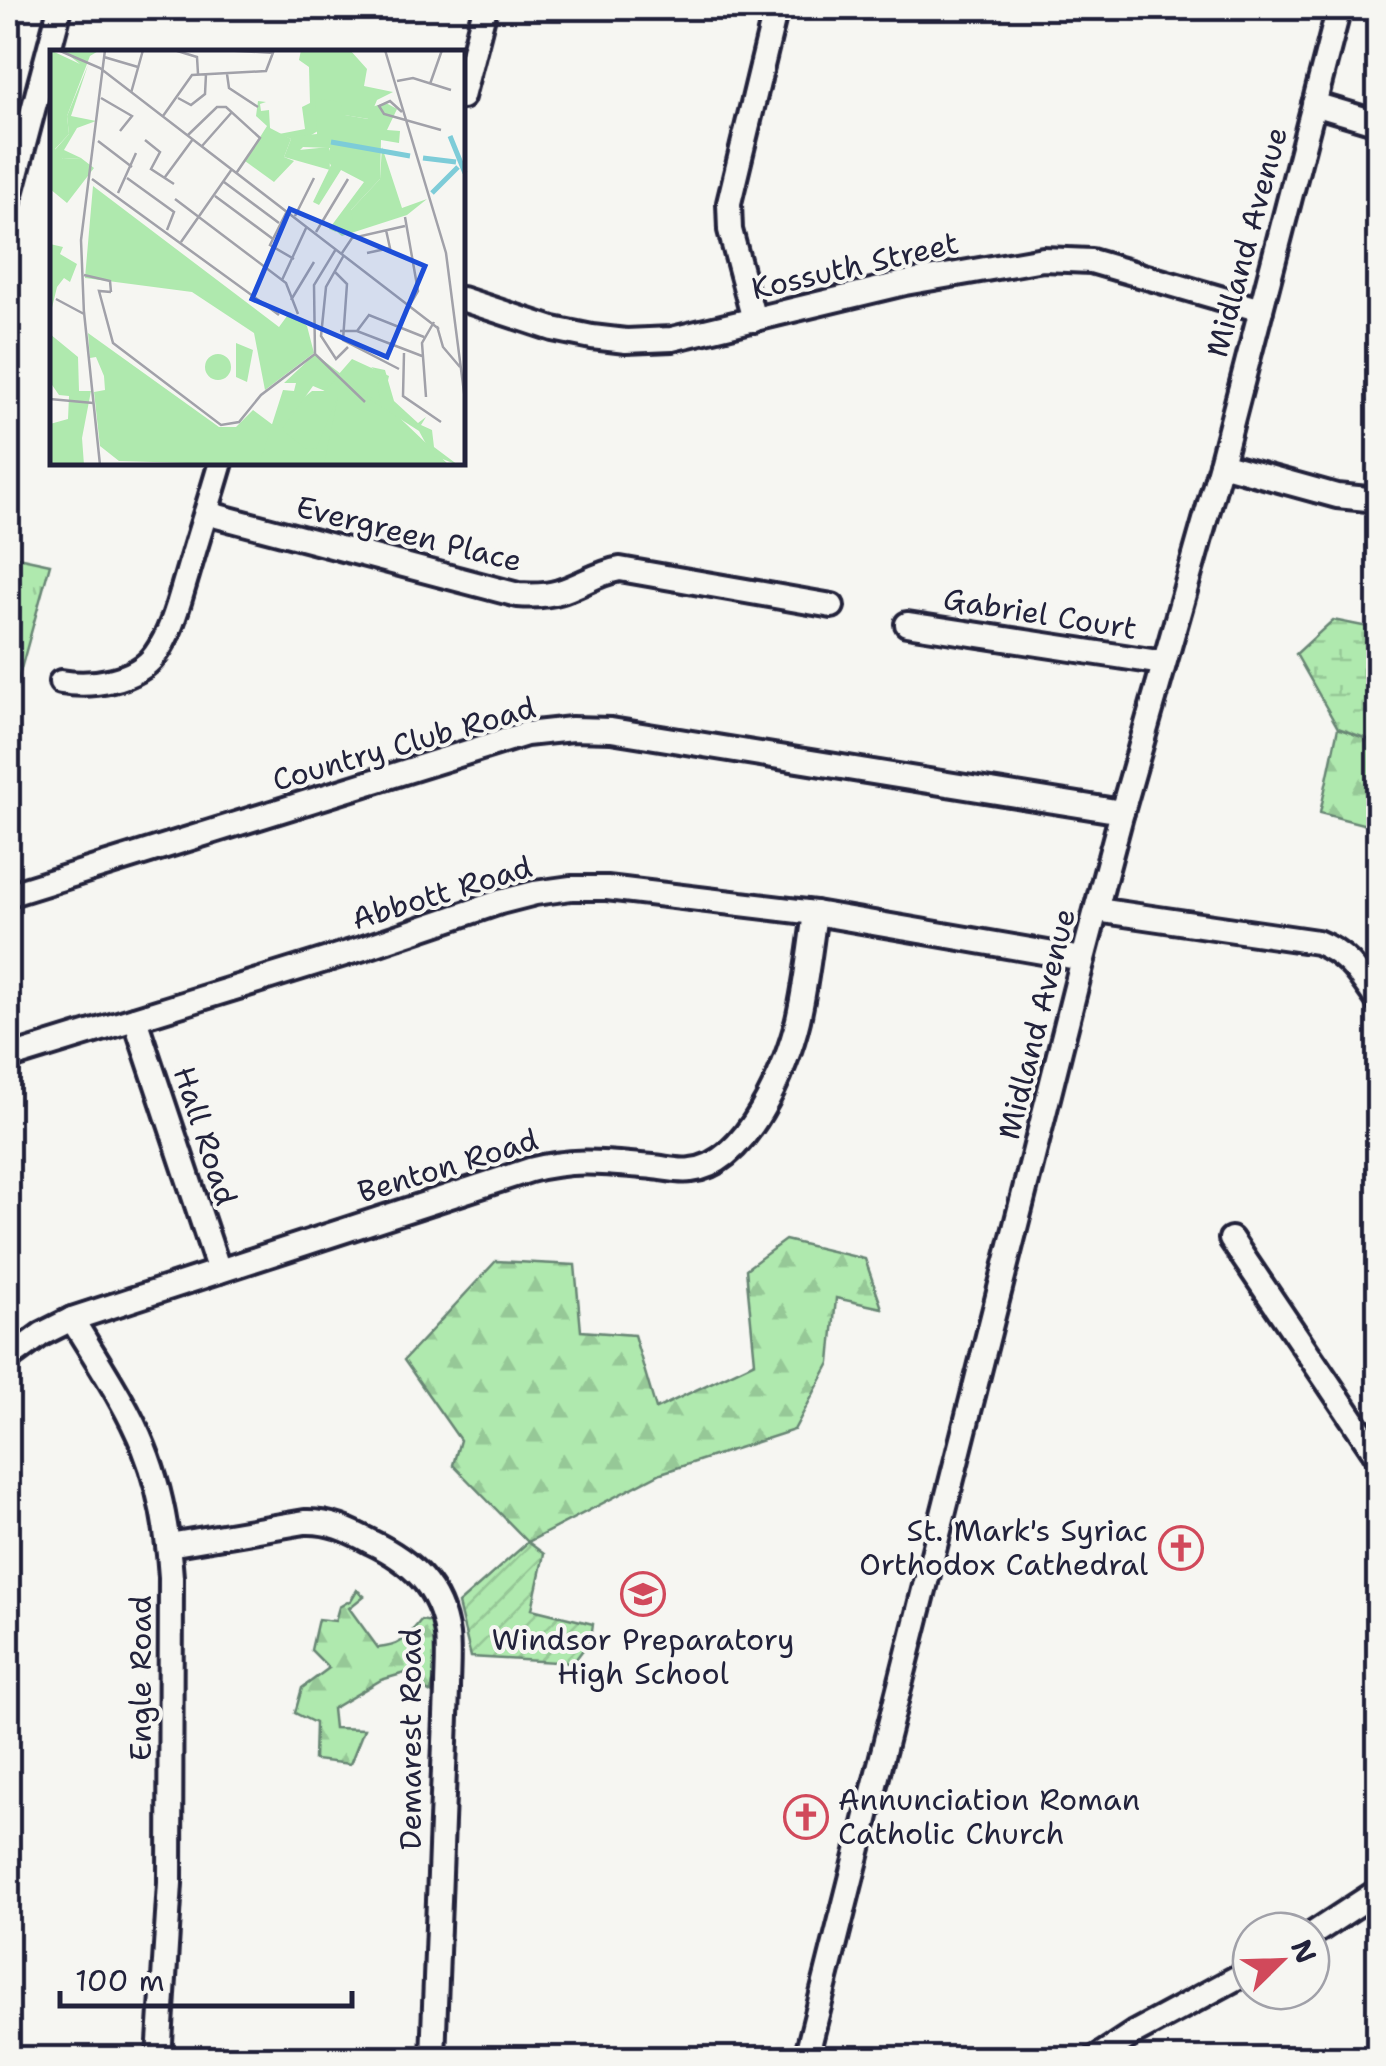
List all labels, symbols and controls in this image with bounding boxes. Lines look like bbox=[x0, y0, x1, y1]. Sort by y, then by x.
inset map bbox=[50, 50, 465, 465]
street label: Midland Avenue bbox=[1196, 122, 1297, 361]
street label: Kossuth Street bbox=[747, 222, 962, 309]
street label: Evergreen Place bbox=[292, 486, 526, 581]
street label: Gabriel Court bbox=[940, 578, 1140, 649]
street label: Country Club Road bbox=[268, 686, 540, 801]
street label: Abbott Road bbox=[347, 846, 537, 939]
street label: Midland Avenue bbox=[988, 904, 1085, 1144]
street label: Hall Road bbox=[164, 1061, 247, 1211]
street label: Benton Road bbox=[353, 1119, 543, 1212]
place label: St. Mark's Syriac Orthodox Cathedral bbox=[859, 1510, 1148, 1585]
church icon: St. Mark's Syriac Orthodox Cathedral bbox=[1158, 1525, 1204, 1571]
school or university icon: Windsor Preparatory High School bbox=[620, 1571, 666, 1617]
street label: Engle Road bbox=[120, 1595, 161, 1761]
place label: Windsor Preparatory High School bbox=[491, 1619, 795, 1694]
street label: Demarest Road bbox=[390, 1628, 431, 1850]
place label: Annunciation Roman Catholic Church bbox=[838, 1779, 1140, 1854]
church icon: Annunciation Roman Catholic Church bbox=[783, 1794, 829, 1840]
north arrow bbox=[1231, 1911, 1331, 2011]
text: N bbox=[1282, 1934, 1326, 1969]
scale bar bbox=[60, 1946, 352, 2008]
text: 100 m bbox=[75, 1960, 165, 2001]

